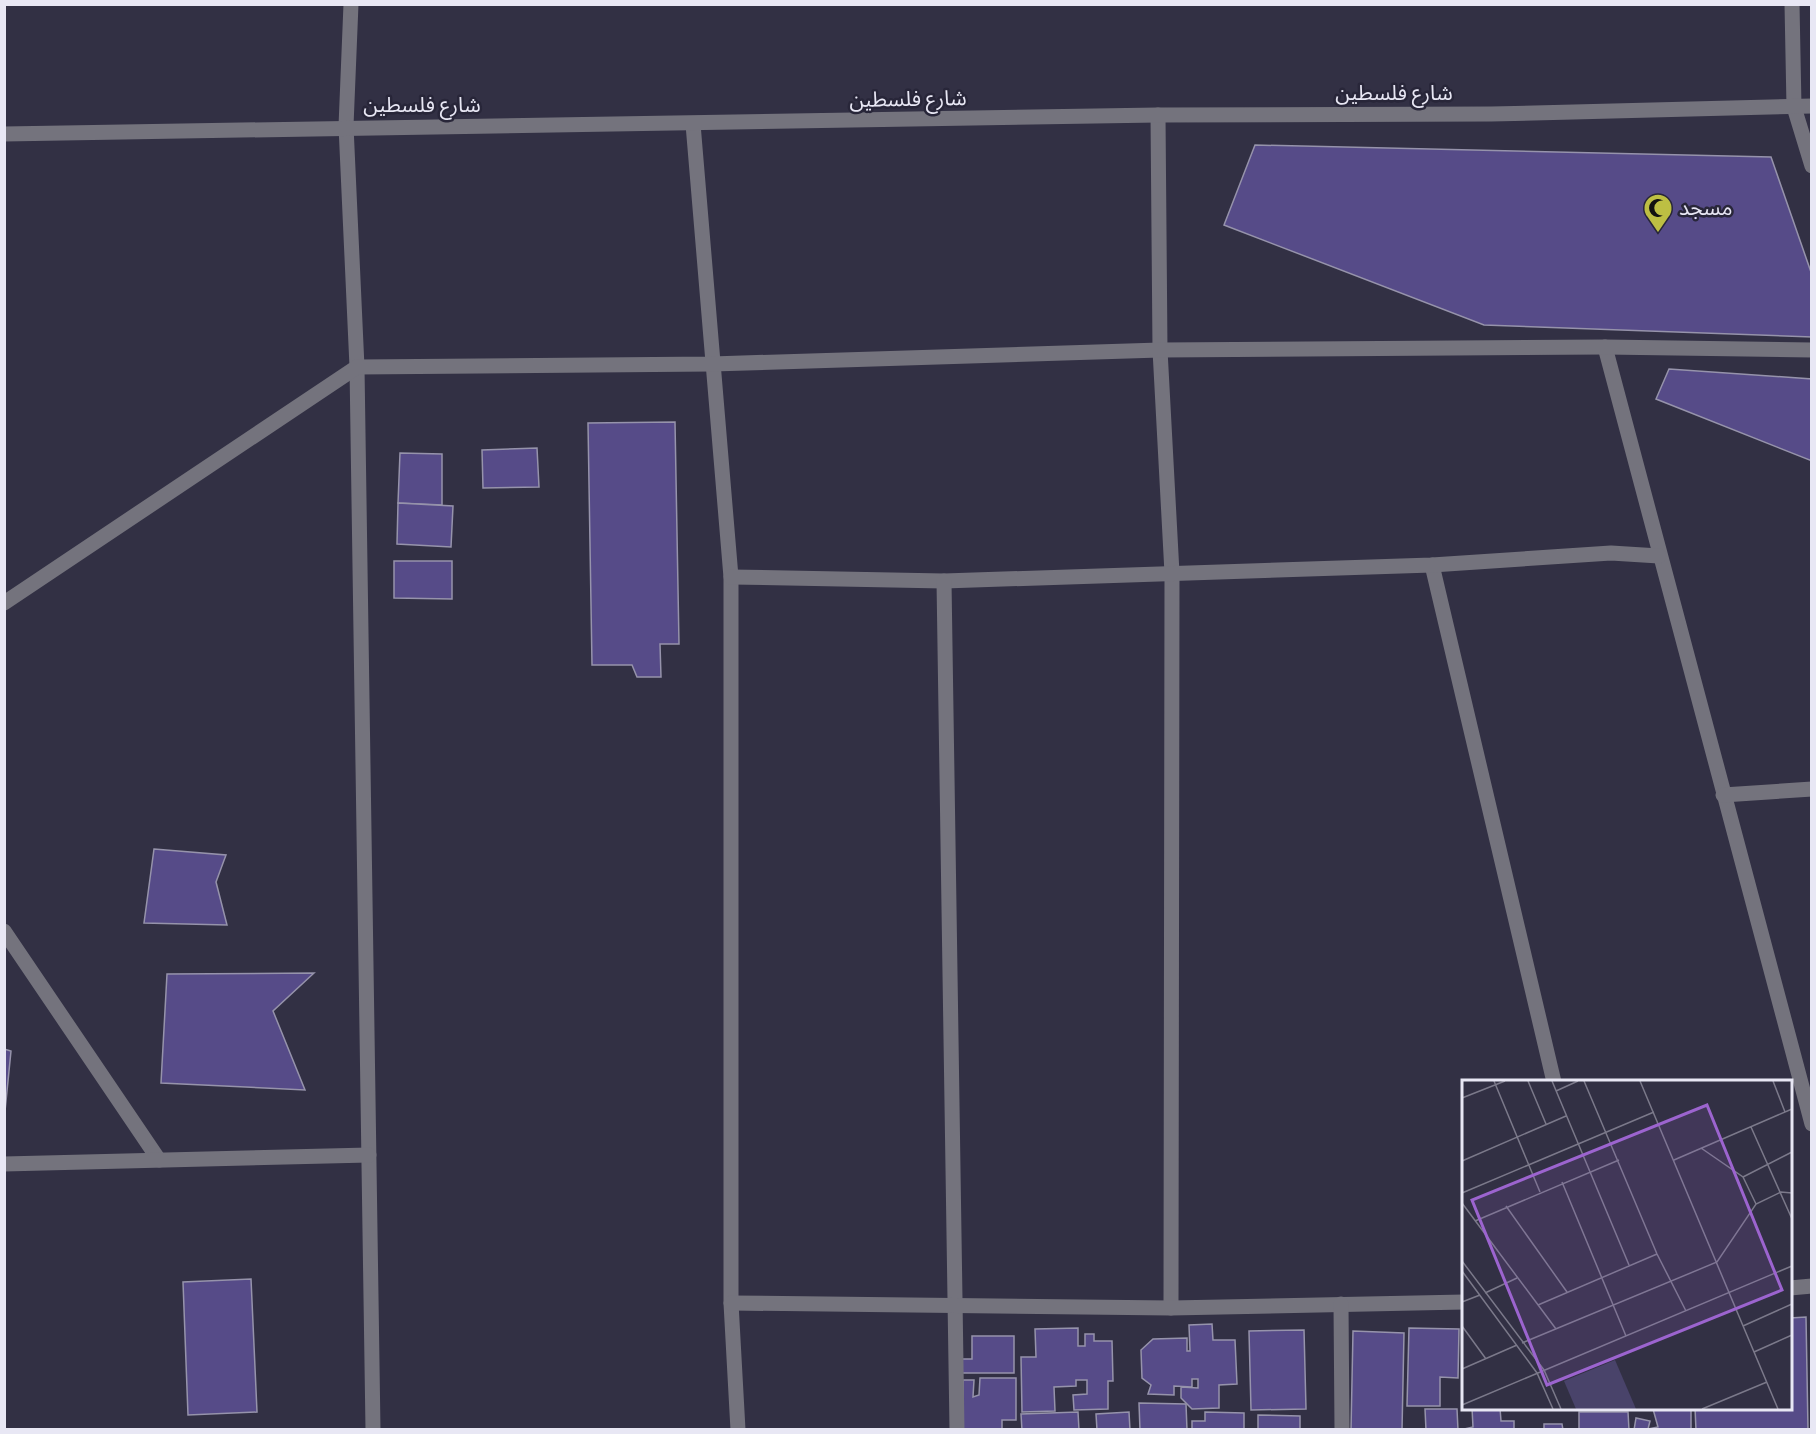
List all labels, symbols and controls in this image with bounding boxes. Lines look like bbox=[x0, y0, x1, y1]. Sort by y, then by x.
street label: شارع فلسطين bbox=[1335, 78, 1453, 108]
street label: شارع فلسطين bbox=[849, 83, 967, 115]
street label: شارع فلسطين bbox=[363, 90, 481, 120]
mosque icon: مسجد bbox=[1642, 192, 1674, 234]
place label: مسجد bbox=[1679, 193, 1732, 222]
inset map bbox=[1462, 1080, 1792, 1410]

